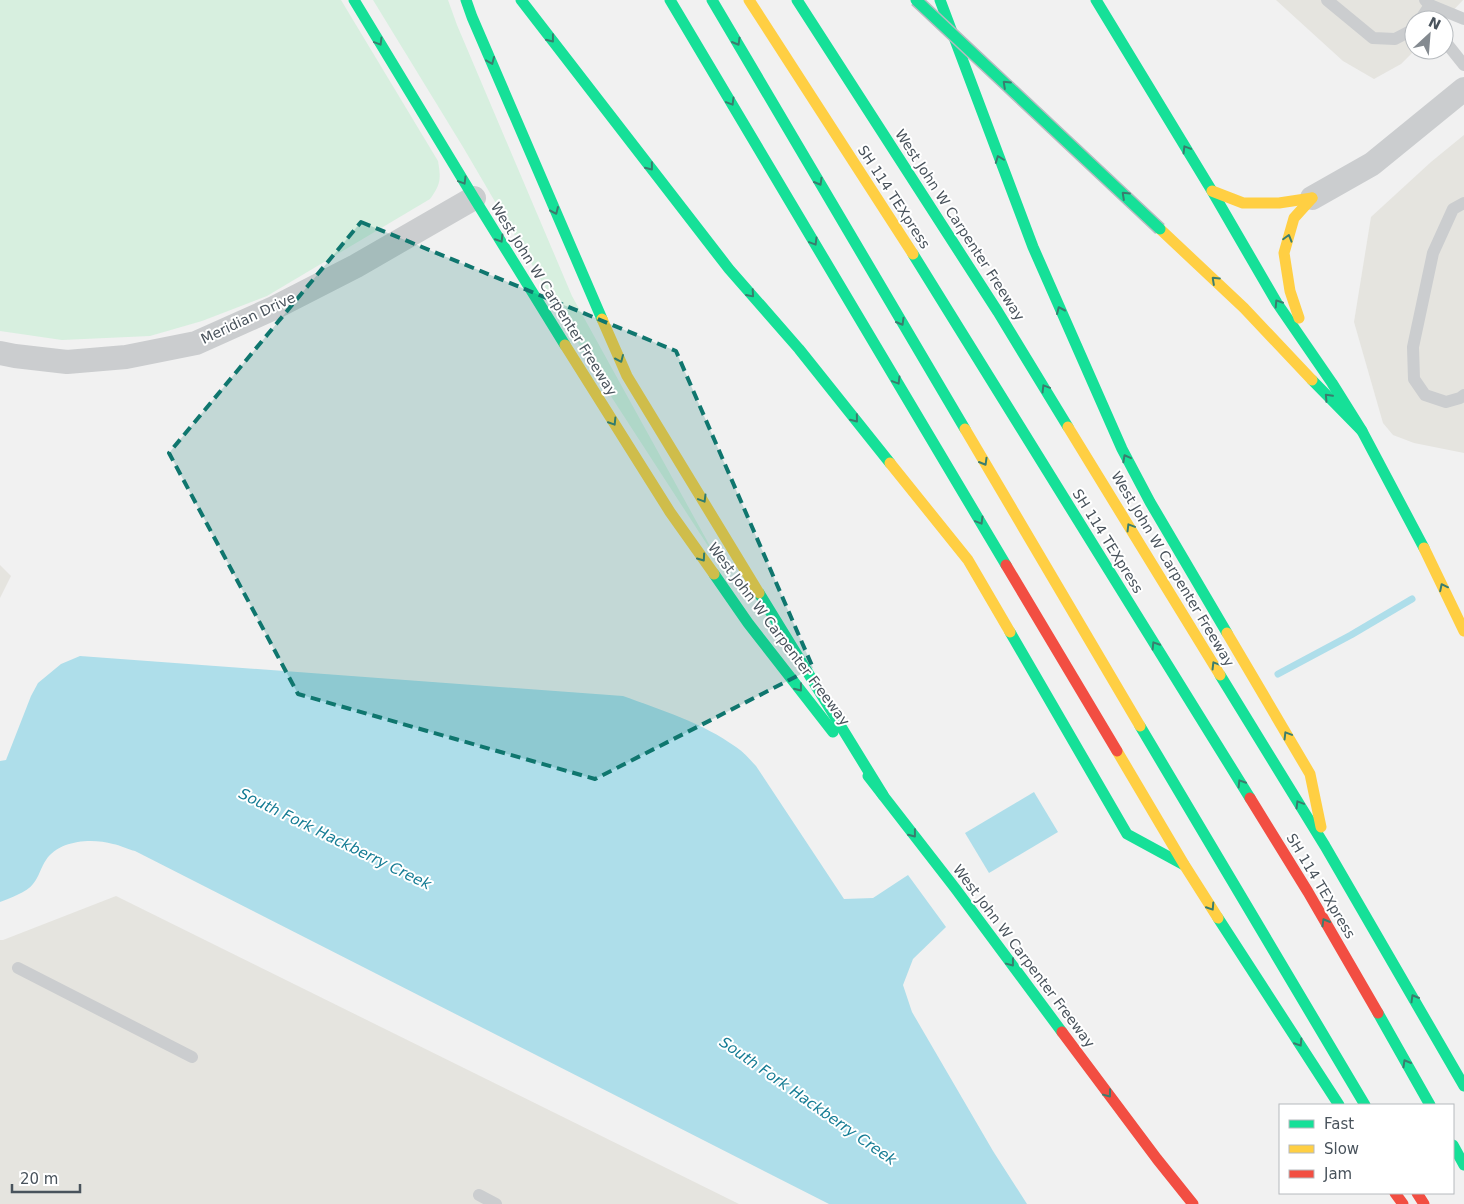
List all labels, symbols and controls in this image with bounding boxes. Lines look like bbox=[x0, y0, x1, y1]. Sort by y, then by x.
north arrow bbox=[1404, 10, 1454, 60]
text: N bbox=[1426, 14, 1443, 33]
one-way arrow bbox=[545, 33, 554, 42]
one-way arrow bbox=[373, 36, 383, 45]
one-way arrow bbox=[730, 37, 740, 46]
one-way arrow bbox=[484, 56, 495, 65]
one-way arrow bbox=[1003, 81, 1012, 90]
one-way arrow bbox=[725, 97, 735, 106]
street label: West John W Carpenter Freeway bbox=[892, 126, 1028, 324]
street label: SH 114 TEXpress bbox=[855, 143, 933, 251]
one-way arrow bbox=[1183, 145, 1193, 154]
one-way arrow bbox=[995, 155, 1006, 164]
one-way arrow bbox=[645, 161, 653, 170]
one-way arrow bbox=[457, 175, 467, 184]
one-way arrow bbox=[813, 177, 823, 186]
one-way arrow bbox=[1121, 192, 1130, 201]
street label: West John W Carpenter Freeway bbox=[488, 199, 620, 399]
one-way arrow bbox=[549, 206, 560, 215]
one-way arrow bbox=[1282, 233, 1293, 242]
one-way arrow bbox=[493, 234, 503, 243]
one-way arrow bbox=[808, 236, 818, 245]
one-way arrow bbox=[1211, 277, 1220, 286]
street label: Meridian Drive bbox=[198, 289, 298, 347]
one-way arrow bbox=[746, 289, 755, 298]
one-way arrow bbox=[1275, 299, 1284, 309]
one-way arrow bbox=[1056, 306, 1067, 315]
one-way arrow bbox=[895, 317, 905, 326]
one-way arrow bbox=[614, 354, 625, 363]
one-way arrow bbox=[891, 376, 901, 385]
one-way arrow bbox=[1042, 385, 1051, 394]
one-way arrow bbox=[1325, 394, 1334, 403]
one-way arrow bbox=[850, 414, 859, 423]
one-way arrow bbox=[607, 417, 617, 426]
one-way arrow bbox=[1123, 454, 1133, 463]
one-way arrow bbox=[977, 457, 987, 466]
street label: West John W Carpenter Freeway bbox=[1108, 469, 1238, 669]
street label: SH 114 TEXpress bbox=[1070, 486, 1146, 596]
one-way arrow bbox=[696, 494, 706, 503]
one-way arrow bbox=[974, 516, 984, 525]
one-way arrow bbox=[1126, 523, 1136, 532]
street label: West John W Carpenter Freeway bbox=[705, 539, 853, 729]
one-way arrow bbox=[696, 552, 705, 562]
one-way arrow bbox=[1439, 583, 1450, 592]
one-way arrow bbox=[1152, 641, 1161, 650]
one-way arrow bbox=[1211, 662, 1221, 671]
one-way arrow bbox=[793, 682, 802, 692]
one-way arrow bbox=[1283, 731, 1293, 740]
one-way arrow bbox=[1237, 780, 1247, 789]
water label: South Fork Hackberry Creek bbox=[236, 785, 435, 894]
one-way arrow bbox=[1296, 800, 1306, 809]
one-way arrow bbox=[907, 828, 916, 838]
street label: SH 114 TEXpress bbox=[1283, 831, 1359, 941]
street label: West John W Carpenter Freeway bbox=[950, 861, 1098, 1051]
one-way arrow bbox=[1205, 901, 1215, 910]
one-way arrow bbox=[1321, 918, 1331, 927]
one-way arrow bbox=[1005, 957, 1014, 967]
one-way arrow bbox=[1410, 994, 1420, 1003]
water label: South Fork Hackberry Creek bbox=[716, 1033, 901, 1170]
one-way arrow bbox=[1293, 1038, 1302, 1047]
one-way arrow bbox=[1402, 1059, 1412, 1068]
one-way arrow bbox=[1102, 1088, 1111, 1098]
legend bbox=[1279, 1104, 1454, 1194]
text: Fast bbox=[1324, 1115, 1354, 1133]
text: Slow bbox=[1324, 1140, 1359, 1158]
scale bar bbox=[12, 1162, 80, 1194]
text: Jam bbox=[1323, 1165, 1352, 1183]
text: 20 m bbox=[20, 1170, 58, 1188]

